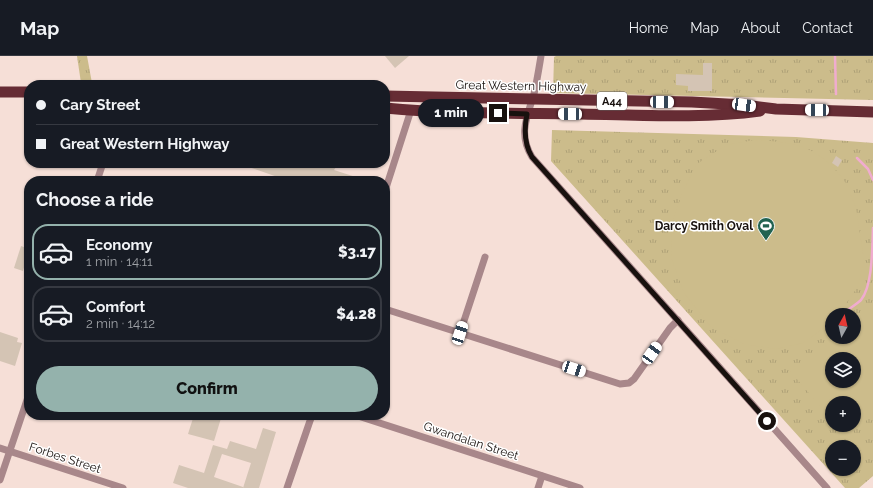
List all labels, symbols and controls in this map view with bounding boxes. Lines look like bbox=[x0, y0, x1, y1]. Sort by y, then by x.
text: Map bbox=[20, 17, 59, 39]
text: Home bbox=[629, 20, 668, 36]
text: Map bbox=[690, 20, 719, 36]
text: About bbox=[741, 20, 780, 36]
text: Contact bbox=[802, 20, 853, 36]
street label: Great Western Highway bbox=[455, 78, 587, 94]
road number: A44 bbox=[597, 92, 627, 110]
text: Cary Street bbox=[60, 96, 140, 114]
car bbox=[650, 96, 674, 108]
car bbox=[731, 97, 757, 113]
callout: 1 min bbox=[418, 99, 484, 127]
route end bbox=[489, 104, 507, 122]
car bbox=[805, 104, 829, 116]
text: 1 min bbox=[434, 105, 468, 120]
car bbox=[558, 108, 582, 120]
text: Great Western Highway bbox=[60, 135, 230, 153]
text: Choose a ride bbox=[36, 189, 154, 210]
sports icon: Darcy Smith Oval bbox=[756, 216, 776, 241]
place label: Darcy Smith Oval bbox=[655, 219, 753, 233]
icon: car bbox=[38, 234, 74, 270]
text: Economy bbox=[86, 236, 153, 254]
text: $3.17 bbox=[338, 243, 376, 261]
text: 1 min · 14:11 bbox=[86, 254, 153, 269]
icon: car bbox=[38, 296, 74, 332]
text: Comfort bbox=[86, 298, 145, 316]
text: $4.28 bbox=[336, 305, 376, 323]
north arrow bbox=[825, 308, 861, 344]
map controls bbox=[825, 308, 861, 476]
text: 2 min · 14:12 bbox=[86, 316, 155, 331]
car bbox=[451, 320, 469, 346]
car bbox=[640, 340, 664, 366]
button: layers bbox=[825, 352, 861, 388]
car bbox=[561, 360, 587, 378]
button: Confirm bbox=[36, 366, 378, 412]
button: + bbox=[825, 396, 861, 432]
route start bbox=[758, 412, 776, 430]
street label: Gwandalan Street bbox=[422, 419, 520, 463]
street label: Forbes Street bbox=[27, 440, 103, 476]
button: − bbox=[825, 440, 861, 476]

